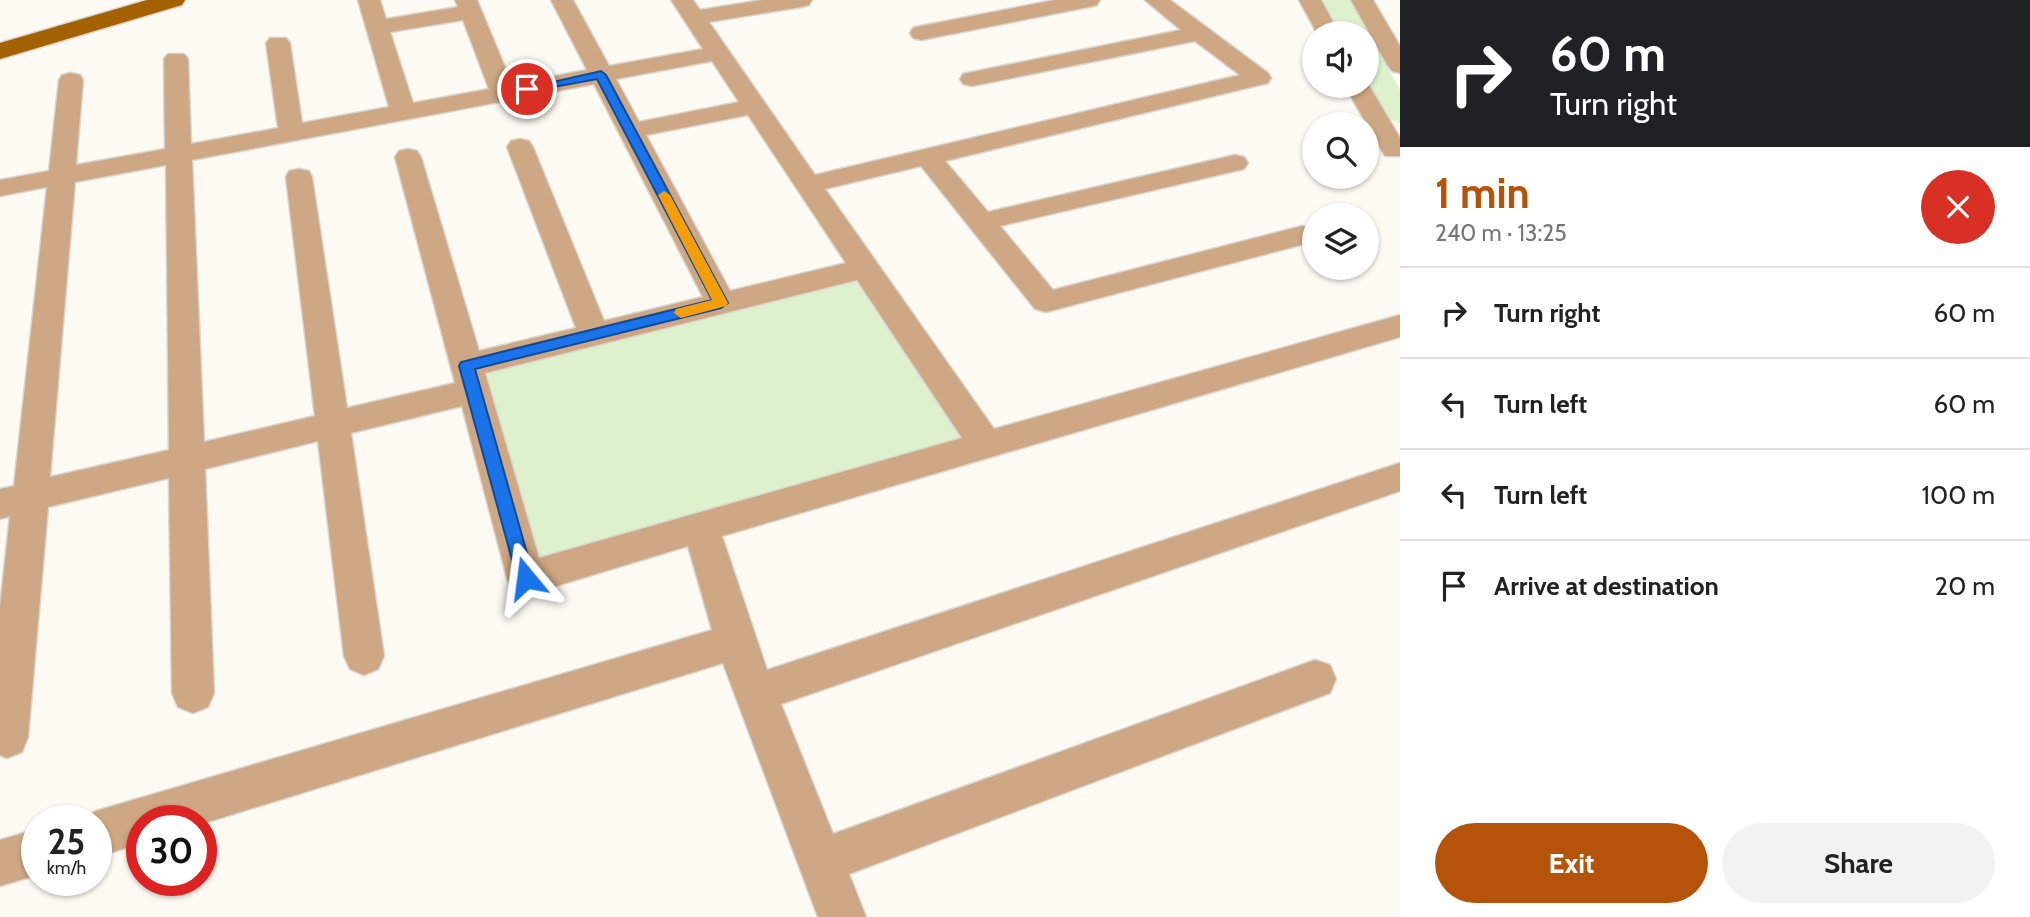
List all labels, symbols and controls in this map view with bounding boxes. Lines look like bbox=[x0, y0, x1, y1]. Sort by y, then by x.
map controls bbox=[1302, 21, 1379, 280]
button: sound bbox=[1302, 21, 1379, 98]
text: 60 m bbox=[1550, 24, 1666, 83]
icon: right bbox=[1435, 28, 1526, 119]
pin bbox=[497, 59, 557, 119]
icon: arrive bbox=[508, 70, 546, 108]
text: Turn right bbox=[1550, 84, 1677, 123]
button: search bbox=[1302, 112, 1379, 189]
text: 1 min bbox=[1435, 167, 1530, 219]
button: close bbox=[1921, 170, 1995, 244]
button: layers bbox=[1302, 203, 1379, 280]
text: 240 m · 13:25 bbox=[1435, 219, 1567, 247]
icon: right bbox=[1435, 294, 1473, 332]
text: Turn right bbox=[1494, 297, 1600, 329]
text: 60 m bbox=[1933, 297, 1995, 329]
icon: left bbox=[1435, 385, 1473, 423]
text: Turn left bbox=[1494, 388, 1587, 420]
text: 60 m bbox=[1933, 388, 1995, 420]
icon: left bbox=[1435, 476, 1473, 514]
text: Turn left bbox=[1494, 479, 1587, 511]
text: 100 m bbox=[1922, 479, 1995, 511]
position arrow bbox=[489, 541, 563, 615]
icon: arrive bbox=[1435, 567, 1473, 605]
text: Arrive at destination bbox=[1494, 570, 1719, 602]
text: 20 m bbox=[1935, 570, 1995, 602]
speed limit sign: 30 bbox=[126, 805, 217, 896]
text: 25 bbox=[48, 820, 85, 863]
button: Exit bbox=[1435, 823, 1708, 903]
button: Share bbox=[1722, 823, 1995, 903]
text: km/h bbox=[47, 857, 86, 879]

